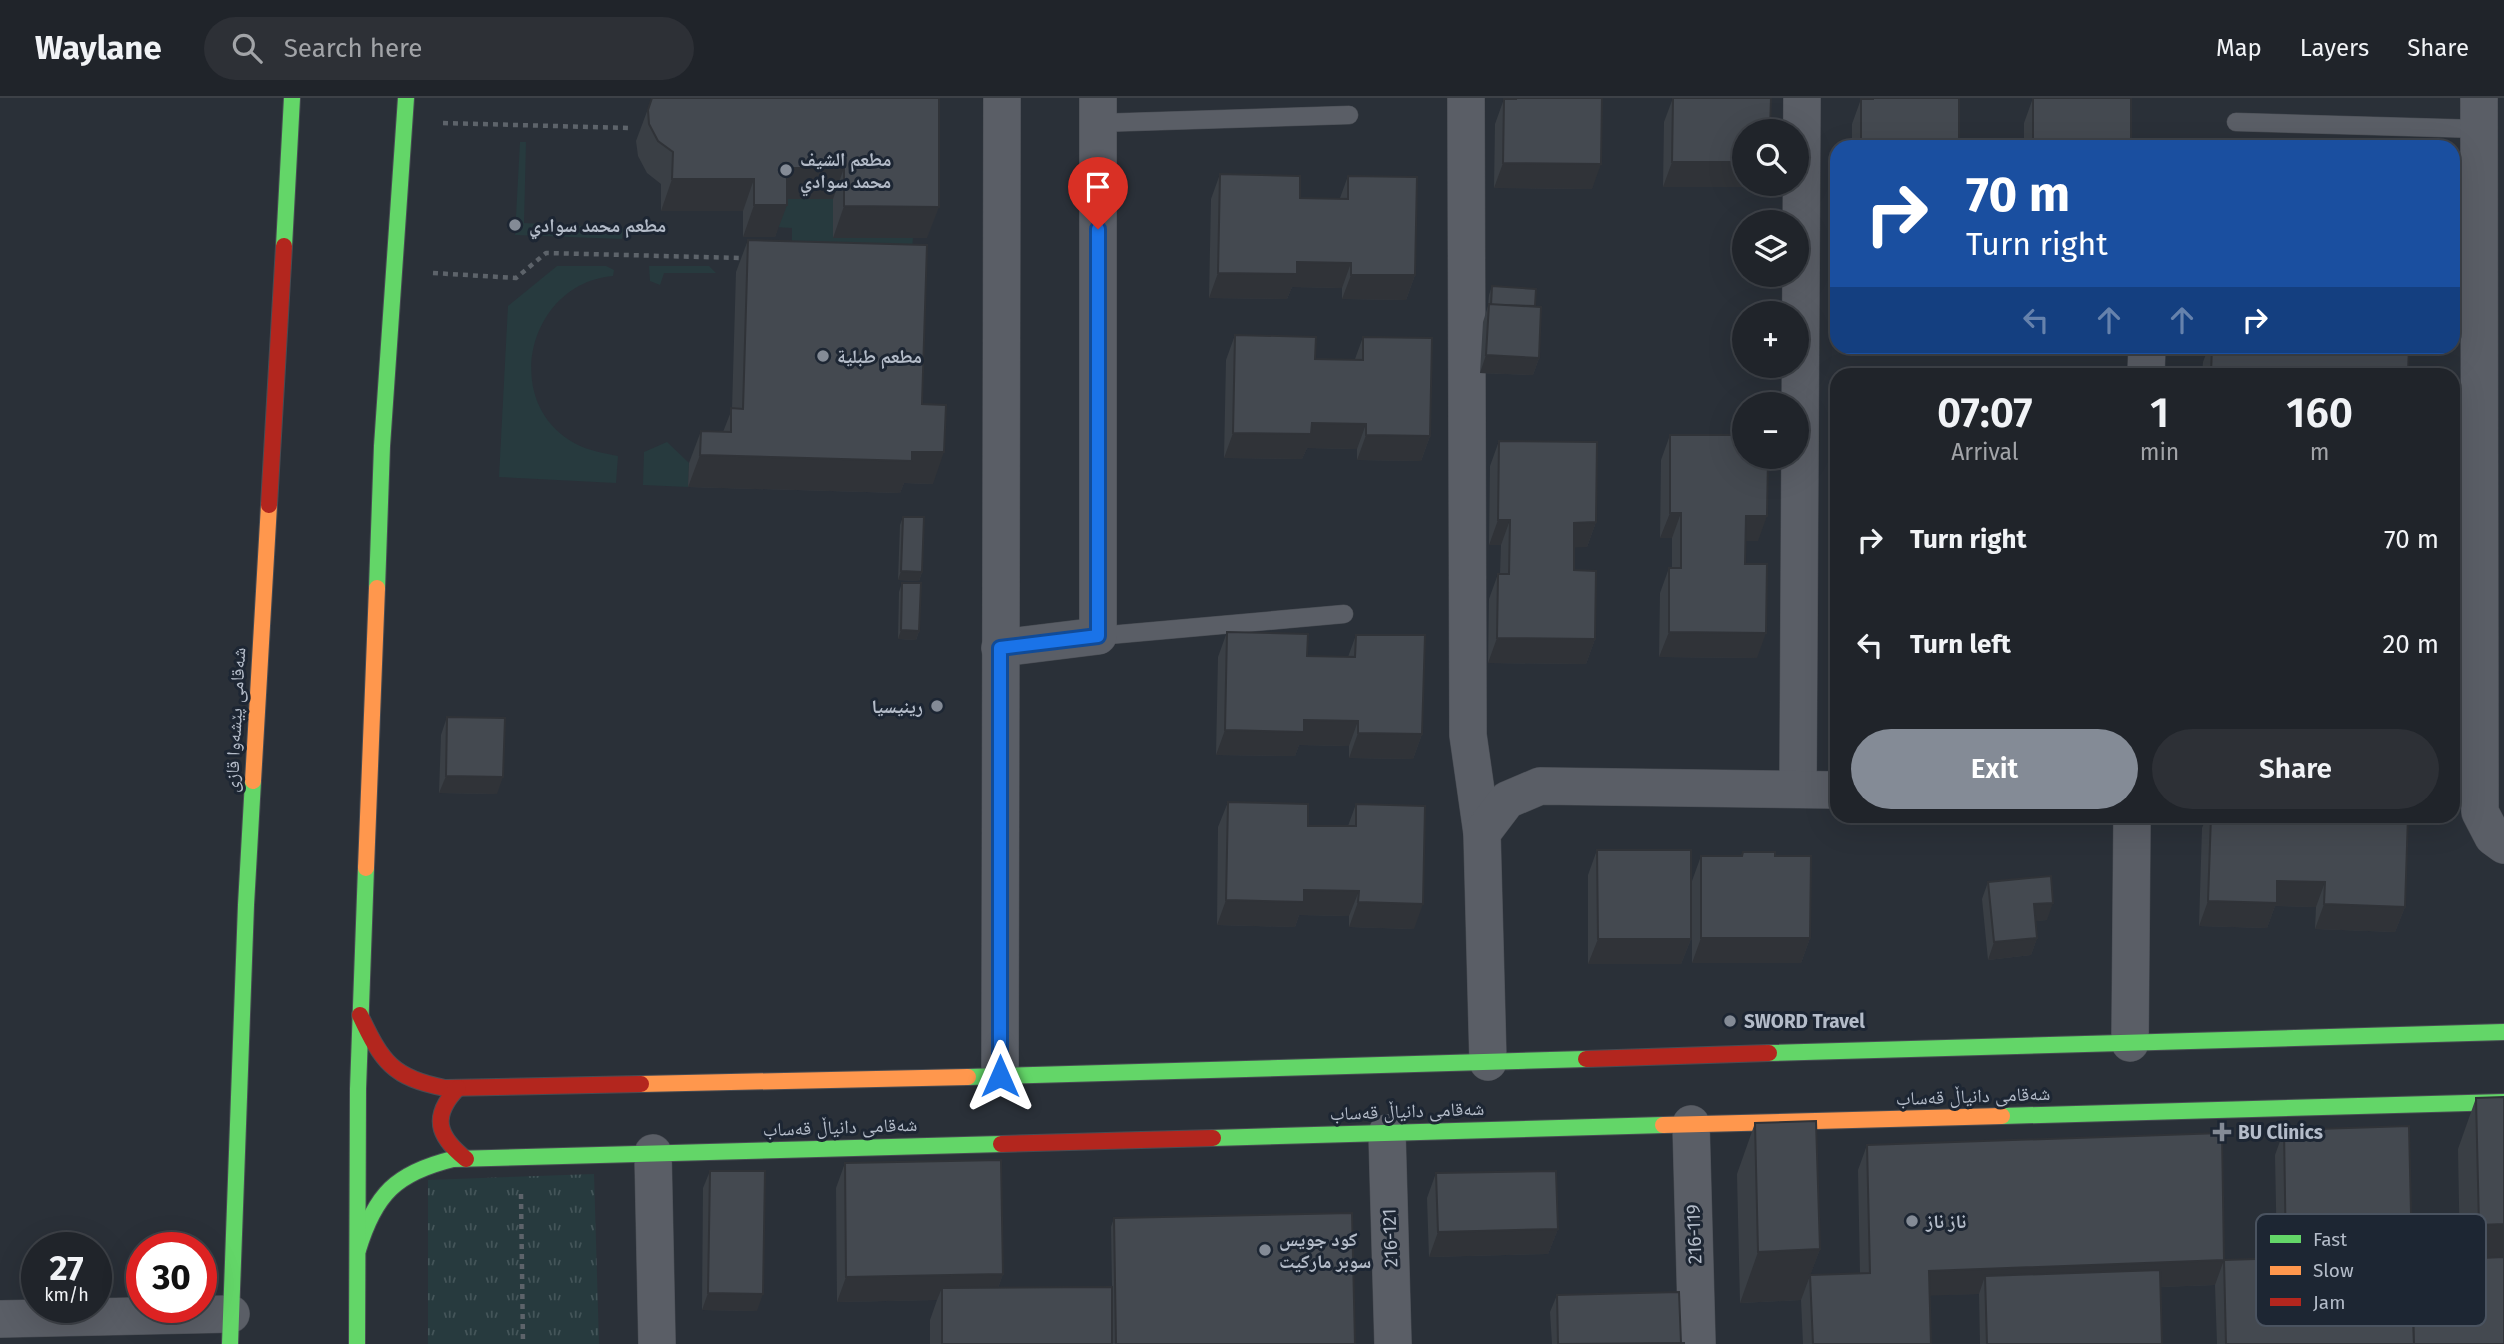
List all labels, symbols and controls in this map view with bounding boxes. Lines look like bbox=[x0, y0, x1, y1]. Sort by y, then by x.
search box bbox=[204, 17, 694, 80]
text: Waylane bbox=[35, 28, 162, 68]
icon: search bbox=[228, 29, 266, 67]
text: Search here bbox=[284, 33, 423, 64]
text: Map bbox=[2216, 34, 2262, 62]
text: Layers bbox=[2300, 34, 2369, 62]
text: Share bbox=[2407, 34, 2469, 62]
map controls bbox=[1732, 119, 1809, 469]
button: search bbox=[1732, 119, 1809, 196]
place label: مطعم الشيف محمد سوادي bbox=[800, 148, 891, 196]
pin bbox=[1068, 157, 1128, 229]
marker: مطعم الشيف محمد سوادي bbox=[778, 162, 794, 178]
text: 70 m bbox=[1966, 165, 2070, 224]
icon: arrive bbox=[1079, 168, 1117, 206]
icon: right bbox=[1851, 168, 1942, 259]
button: layers bbox=[1732, 210, 1809, 287]
place label: مطعم محمد سوادي bbox=[529, 214, 666, 240]
marker: مطعم محمد سوادي bbox=[507, 217, 523, 233]
text: Turn right bbox=[1966, 225, 2108, 263]
button: + bbox=[1732, 301, 1809, 378]
icon: left bbox=[2017, 301, 2055, 339]
icon: ahead bbox=[2090, 301, 2128, 339]
icon: ahead bbox=[2163, 301, 2201, 339]
icon: right bbox=[2236, 301, 2274, 339]
place label: مطعم طبلية bbox=[837, 345, 922, 369]
marker: مطعم طبلية bbox=[815, 348, 831, 364]
text: 07:07 bbox=[1937, 388, 2033, 438]
text: 1 bbox=[2150, 388, 2169, 438]
text: 160 bbox=[2286, 388, 2353, 438]
button: − bbox=[1732, 392, 1809, 469]
text: Arrival bbox=[1951, 438, 2019, 466]
text: min bbox=[2140, 438, 2179, 466]
text: m bbox=[2310, 438, 2330, 466]
icon: right bbox=[1851, 521, 1889, 559]
text: Turn right bbox=[1910, 524, 2027, 555]
text: 70 m bbox=[2384, 524, 2439, 555]
icon: left bbox=[1851, 626, 1889, 664]
text: Turn left bbox=[1910, 629, 2011, 660]
text: 20 m bbox=[2382, 629, 2439, 660]
street label: شەقامی پێشەوا قازی bbox=[220, 647, 250, 793]
place label: رينيسيا bbox=[871, 695, 923, 718]
marker: رينيسيا bbox=[929, 698, 945, 714]
button: Exit bbox=[1851, 729, 2138, 809]
button: Share bbox=[2152, 729, 2439, 809]
place label: SWORD Travel bbox=[1744, 1010, 1865, 1033]
marker: SWORD Travel bbox=[1722, 1013, 1738, 1029]
position arrow bbox=[963, 1039, 1037, 1113]
street label: شەقامی دانیاڵ قەساب bbox=[1895, 1082, 2051, 1110]
street label: شەقامی دانیاڵ قەساب bbox=[1329, 1097, 1485, 1125]
street label: شەقامی دانیاڵ قەساب bbox=[762, 1113, 918, 1141]
place label: BU Clinics bbox=[2238, 1121, 2323, 1144]
marker: BU Clinics bbox=[2212, 1122, 2232, 1142]
street label: 216-119 bbox=[1681, 1204, 1707, 1264]
street label: 216-121 bbox=[1377, 1208, 1403, 1268]
place label: ناز ناز bbox=[1925, 1210, 1966, 1233]
marker: ناز ناز bbox=[1904, 1213, 1920, 1229]
legend bbox=[2256, 1214, 2486, 1326]
place label: كود جويس سوبر ماركيت bbox=[1279, 1228, 1371, 1273]
text: Fast bbox=[2313, 1228, 2347, 1251]
speed limit sign: 30 bbox=[126, 1232, 217, 1323]
marker: كود جويس سوبر ماركيت bbox=[1257, 1242, 1273, 1258]
text: 27 bbox=[49, 1247, 84, 1289]
text: Slow bbox=[2313, 1259, 2354, 1282]
text: km/h bbox=[44, 1284, 89, 1306]
text: Jam bbox=[2313, 1291, 2345, 1314]

